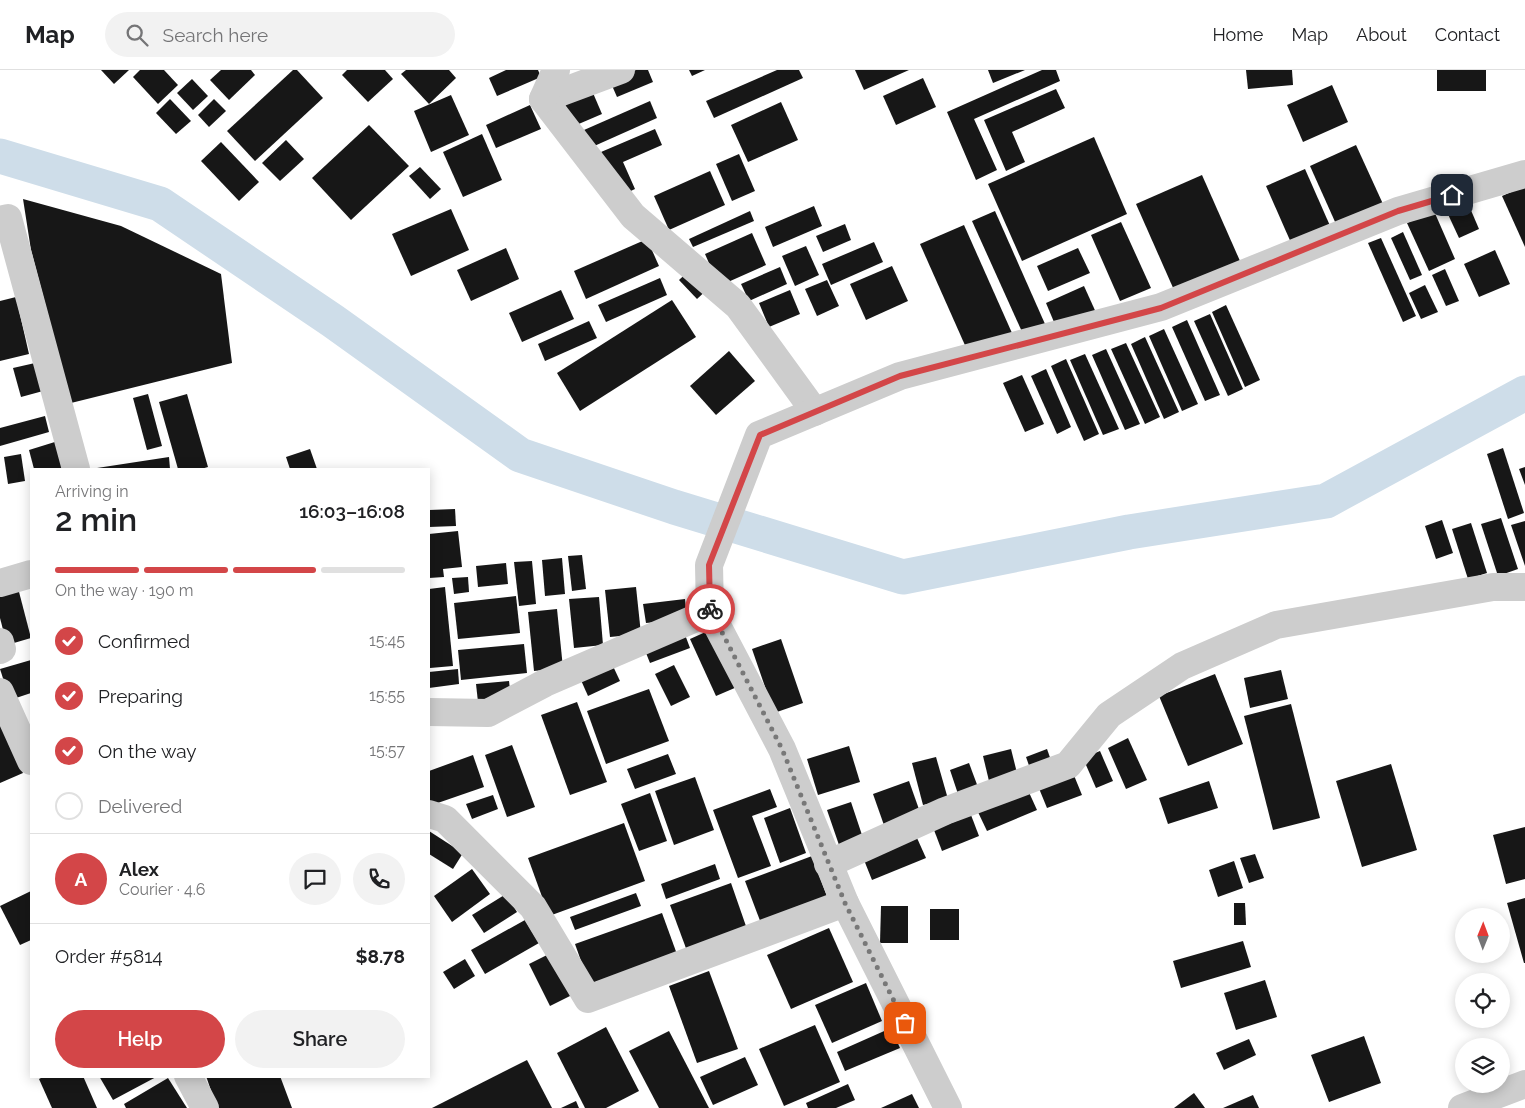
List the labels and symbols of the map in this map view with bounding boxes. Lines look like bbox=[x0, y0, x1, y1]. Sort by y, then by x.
pin bbox=[1431, 174, 1473, 216]
courier bbox=[685, 584, 735, 634]
north arrow bbox=[1455, 908, 1510, 962]
pin bbox=[884, 1002, 926, 1044]

